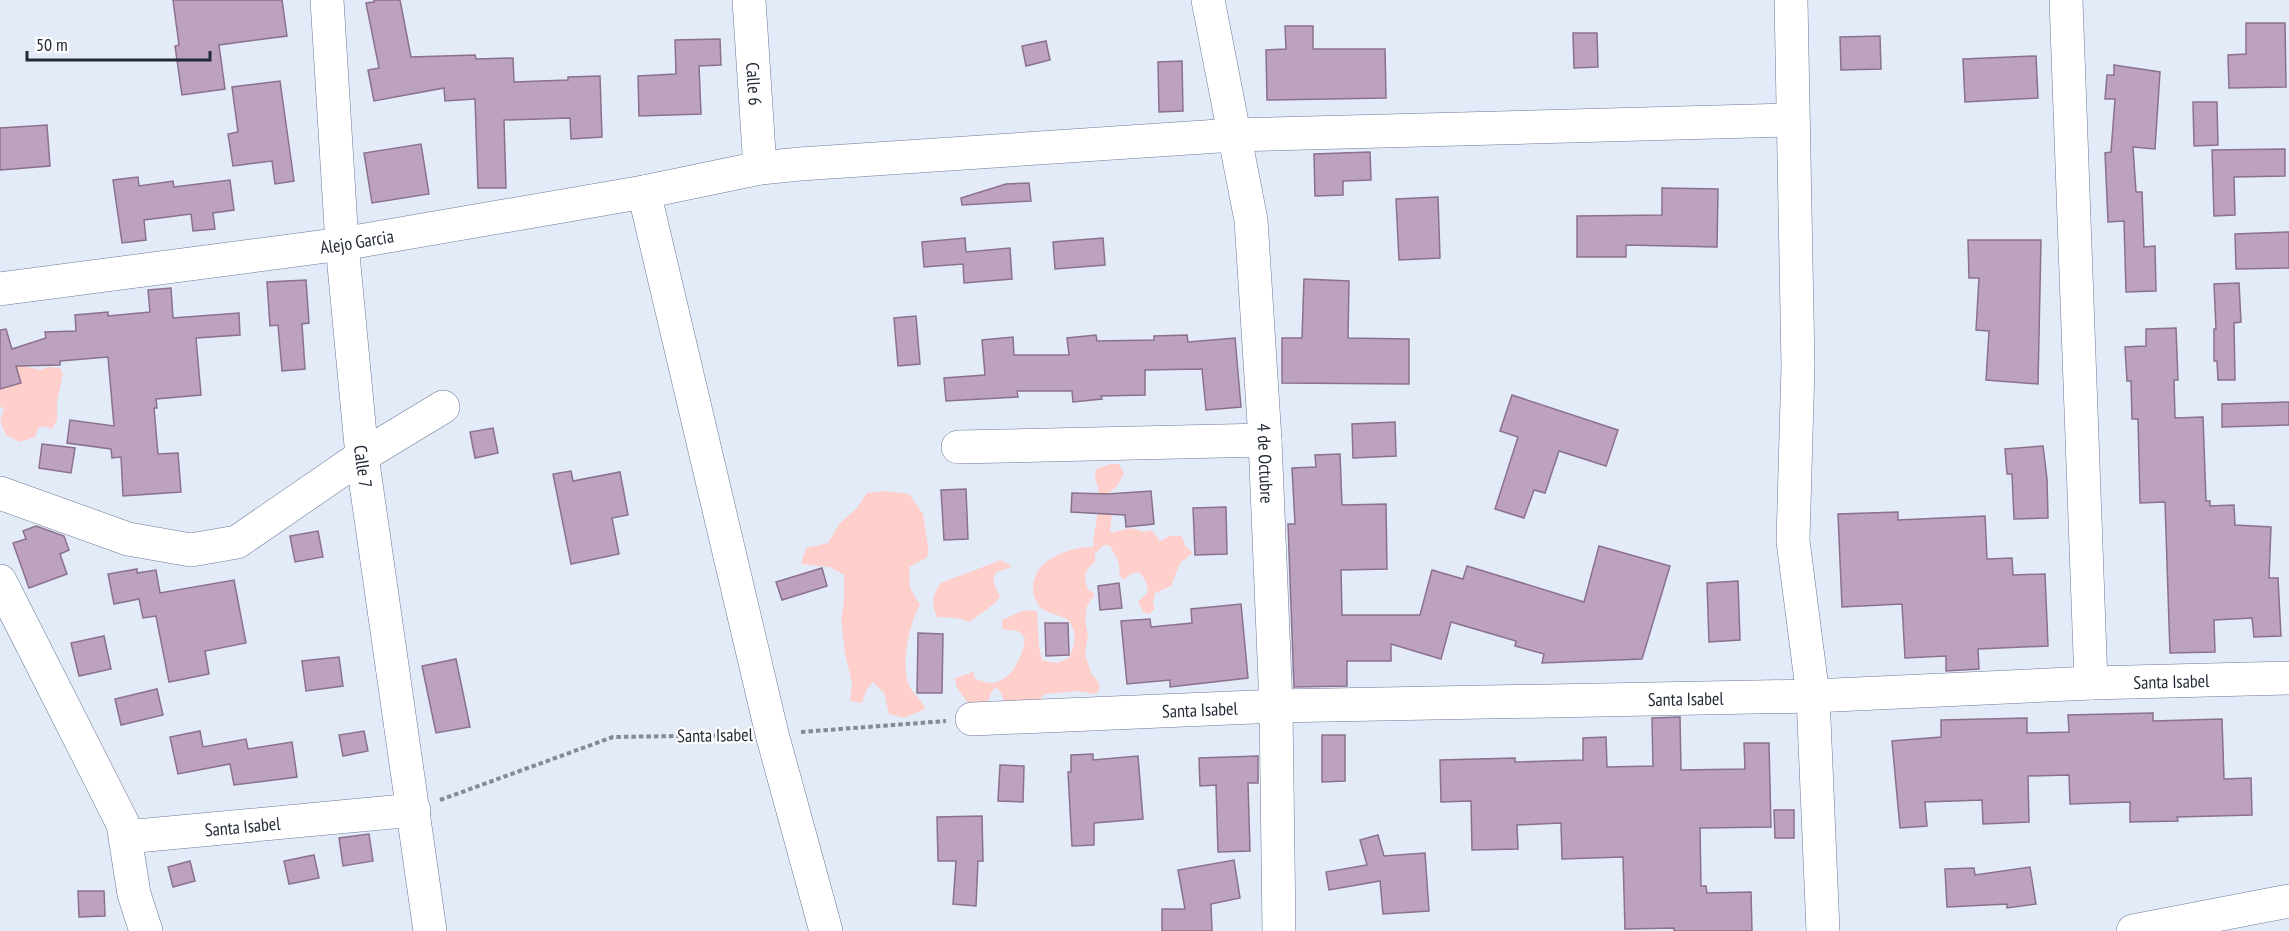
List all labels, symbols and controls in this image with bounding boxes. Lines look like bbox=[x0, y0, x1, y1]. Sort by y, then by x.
scale bar bbox=[27, 24, 210, 62]
text: 50 m bbox=[36, 33, 68, 56]
street label: Calle 6 bbox=[742, 62, 767, 106]
street label: Alejo Garcia bbox=[319, 224, 395, 258]
street label: 4 de Octubre bbox=[1252, 423, 1279, 504]
street label: Calle 7 bbox=[350, 444, 378, 489]
street label: Santa Isabel bbox=[2133, 668, 2210, 693]
street label: Santa Isabel bbox=[1648, 686, 1725, 711]
street label: Santa Isabel bbox=[1161, 696, 1239, 722]
street label: Santa Isabel bbox=[677, 723, 754, 747]
street label: Santa Isabel bbox=[204, 811, 282, 841]

